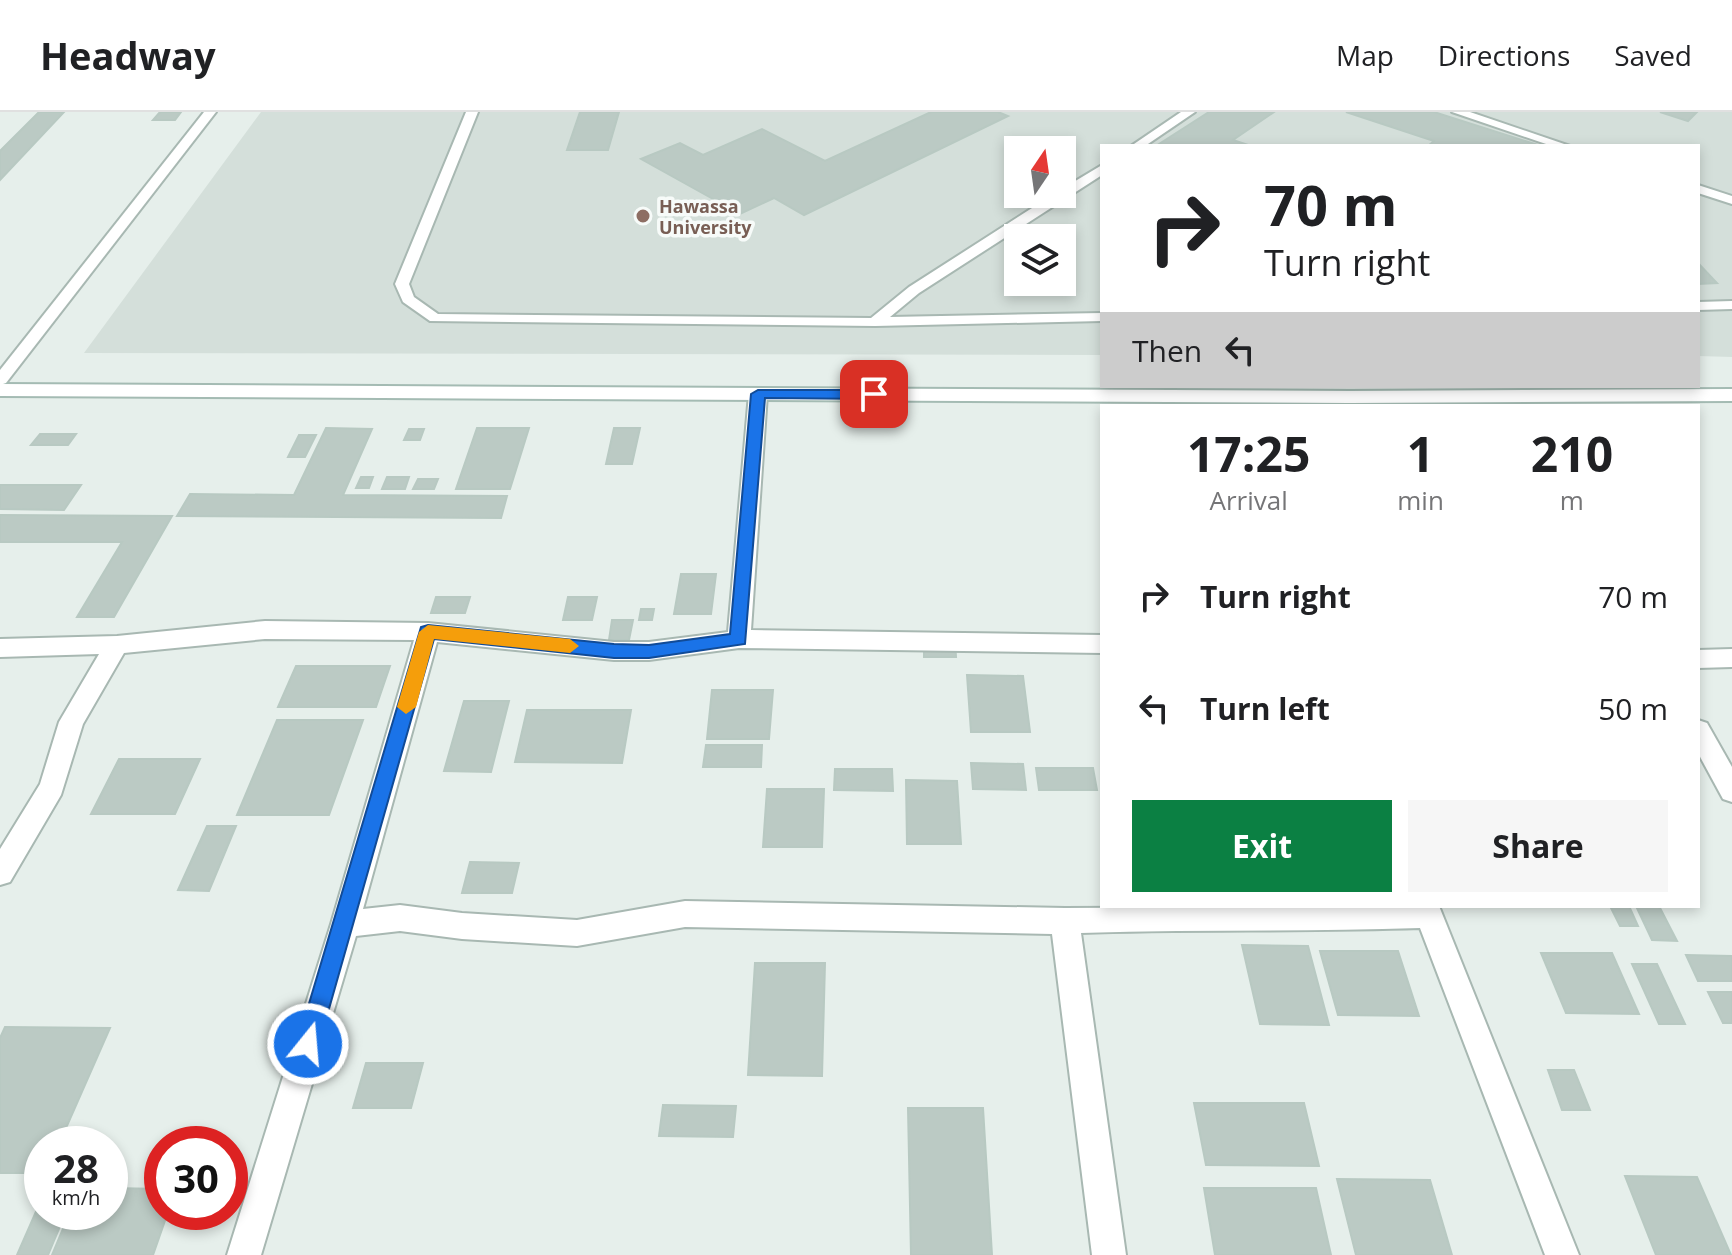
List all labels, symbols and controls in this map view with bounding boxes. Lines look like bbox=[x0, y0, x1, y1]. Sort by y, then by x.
text: Headway bbox=[40, 29, 216, 81]
text: Map bbox=[1336, 36, 1394, 74]
text: Directions bbox=[1438, 36, 1570, 74]
text: Saved bbox=[1614, 36, 1692, 74]
north arrow bbox=[1004, 136, 1076, 208]
map controls bbox=[1004, 136, 1076, 296]
text: 70 m bbox=[1264, 166, 1398, 242]
icon: right bbox=[1132, 176, 1236, 280]
place label: Hawassa University bbox=[659, 194, 752, 239]
marker: Hawassa University bbox=[634, 207, 652, 225]
button: layers bbox=[1004, 224, 1076, 296]
text: Turn right bbox=[1264, 238, 1430, 287]
icon: left bbox=[1218, 328, 1262, 372]
text: Then bbox=[1132, 330, 1202, 371]
pin bbox=[840, 360, 908, 428]
icon: arrive bbox=[852, 372, 896, 416]
text: 17:25 bbox=[1187, 421, 1310, 486]
text: 1 bbox=[1407, 421, 1434, 486]
text: 210 bbox=[1531, 421, 1613, 486]
text: Arrival bbox=[1209, 482, 1288, 518]
text: min bbox=[1397, 482, 1444, 518]
text: m bbox=[1560, 482, 1584, 518]
icon: right bbox=[1132, 574, 1176, 618]
text: Turn right bbox=[1200, 576, 1351, 617]
text: 70 m bbox=[1598, 576, 1668, 617]
icon: left bbox=[1132, 686, 1176, 730]
text: Turn left bbox=[1200, 688, 1330, 729]
text: 50 m bbox=[1598, 688, 1668, 729]
button: Exit bbox=[1132, 800, 1392, 892]
button: Share bbox=[1408, 800, 1668, 892]
position arrow bbox=[266, 1002, 350, 1086]
speed limit sign: 30 bbox=[144, 1126, 248, 1230]
text: 28 bbox=[53, 1140, 99, 1195]
text: km/h bbox=[52, 1184, 100, 1211]

